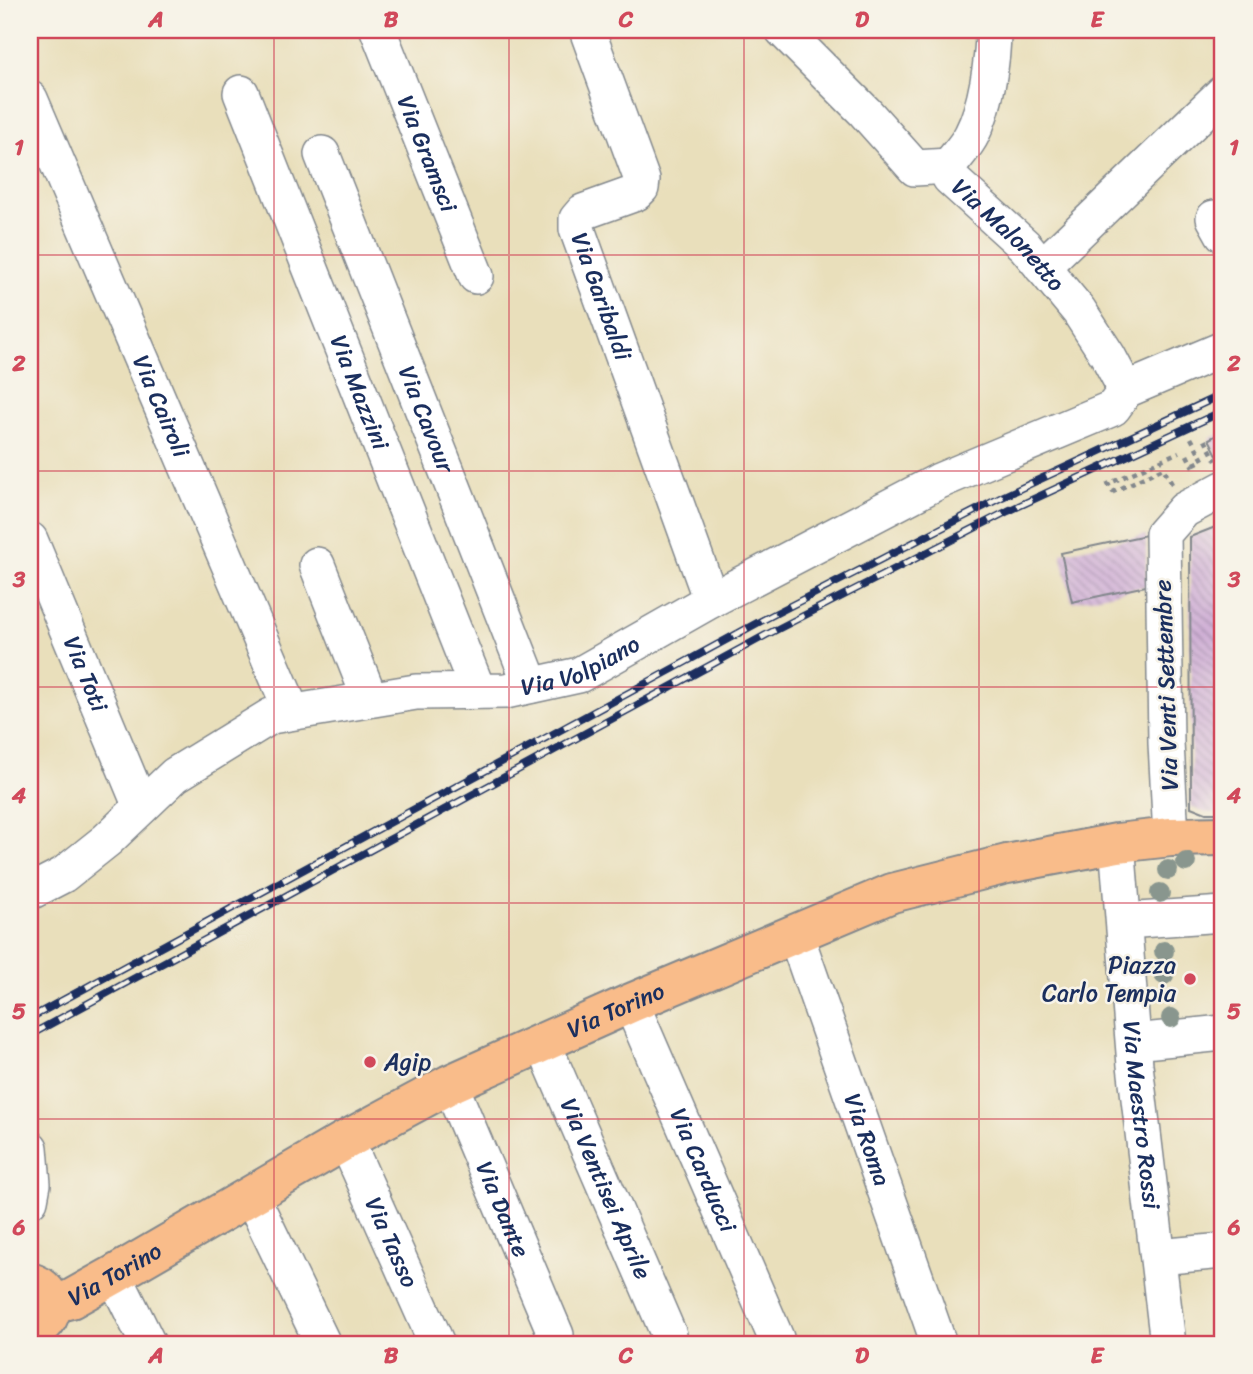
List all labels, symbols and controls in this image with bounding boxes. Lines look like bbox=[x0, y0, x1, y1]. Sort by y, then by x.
text: A bbox=[147, 0, 164, 40]
text: B bbox=[384, 0, 399, 40]
text: C bbox=[618, 0, 634, 40]
text: D bbox=[855, 0, 870, 40]
text: E bbox=[1091, 0, 1106, 40]
street label: Via Gramsci bbox=[385, 89, 470, 220]
text: 1 bbox=[14, 127, 24, 168]
text: 1 bbox=[1229, 127, 1239, 168]
street label: Via Malonetto bbox=[942, 168, 1076, 301]
street label: Via Garibaldi bbox=[559, 226, 644, 367]
street label: Via Mazzini bbox=[318, 328, 402, 458]
text: 2 bbox=[11, 343, 26, 384]
text: 2 bbox=[1226, 343, 1241, 384]
street label: Via Cairoli bbox=[121, 348, 202, 465]
street label: Via Cavour bbox=[386, 359, 467, 481]
text: 3 bbox=[12, 559, 26, 600]
text: 3 bbox=[1227, 559, 1241, 600]
street label: Via Venti Settembre bbox=[1141, 579, 1191, 791]
street label: Via Volpiano bbox=[517, 623, 648, 708]
street label: Via Toti bbox=[51, 629, 121, 720]
text: 4 bbox=[11, 775, 27, 816]
text: 4 bbox=[1226, 775, 1242, 816]
place label: Piazza Carlo Tempia bbox=[1042, 944, 1177, 1014]
street label: Via Torino bbox=[560, 970, 671, 1050]
marker: Piazza Carlo Tempia bbox=[1182, 971, 1198, 987]
text: 5 bbox=[12, 991, 26, 1032]
text: 5 bbox=[1227, 991, 1241, 1032]
street label: Via Maestro Rossi bbox=[1110, 1019, 1173, 1213]
place label: Agip bbox=[383, 1041, 431, 1083]
marker: Agip bbox=[362, 1054, 378, 1070]
street label: Via Roma bbox=[832, 1087, 903, 1192]
street label: Via Ventisei Aprile bbox=[548, 1091, 664, 1286]
street label: Via Carducci bbox=[658, 1101, 749, 1240]
street label: Via Dante bbox=[464, 1154, 542, 1264]
street label: Via Tasso bbox=[353, 1190, 430, 1295]
text: 6 bbox=[11, 1207, 26, 1248]
text: 6 bbox=[1226, 1207, 1241, 1248]
street label: Via Torino bbox=[60, 1230, 170, 1318]
text: A bbox=[147, 1335, 164, 1374]
text: B bbox=[384, 1335, 399, 1374]
text: C bbox=[618, 1335, 634, 1374]
text: D bbox=[855, 1335, 870, 1374]
text: E bbox=[1091, 1335, 1106, 1374]

